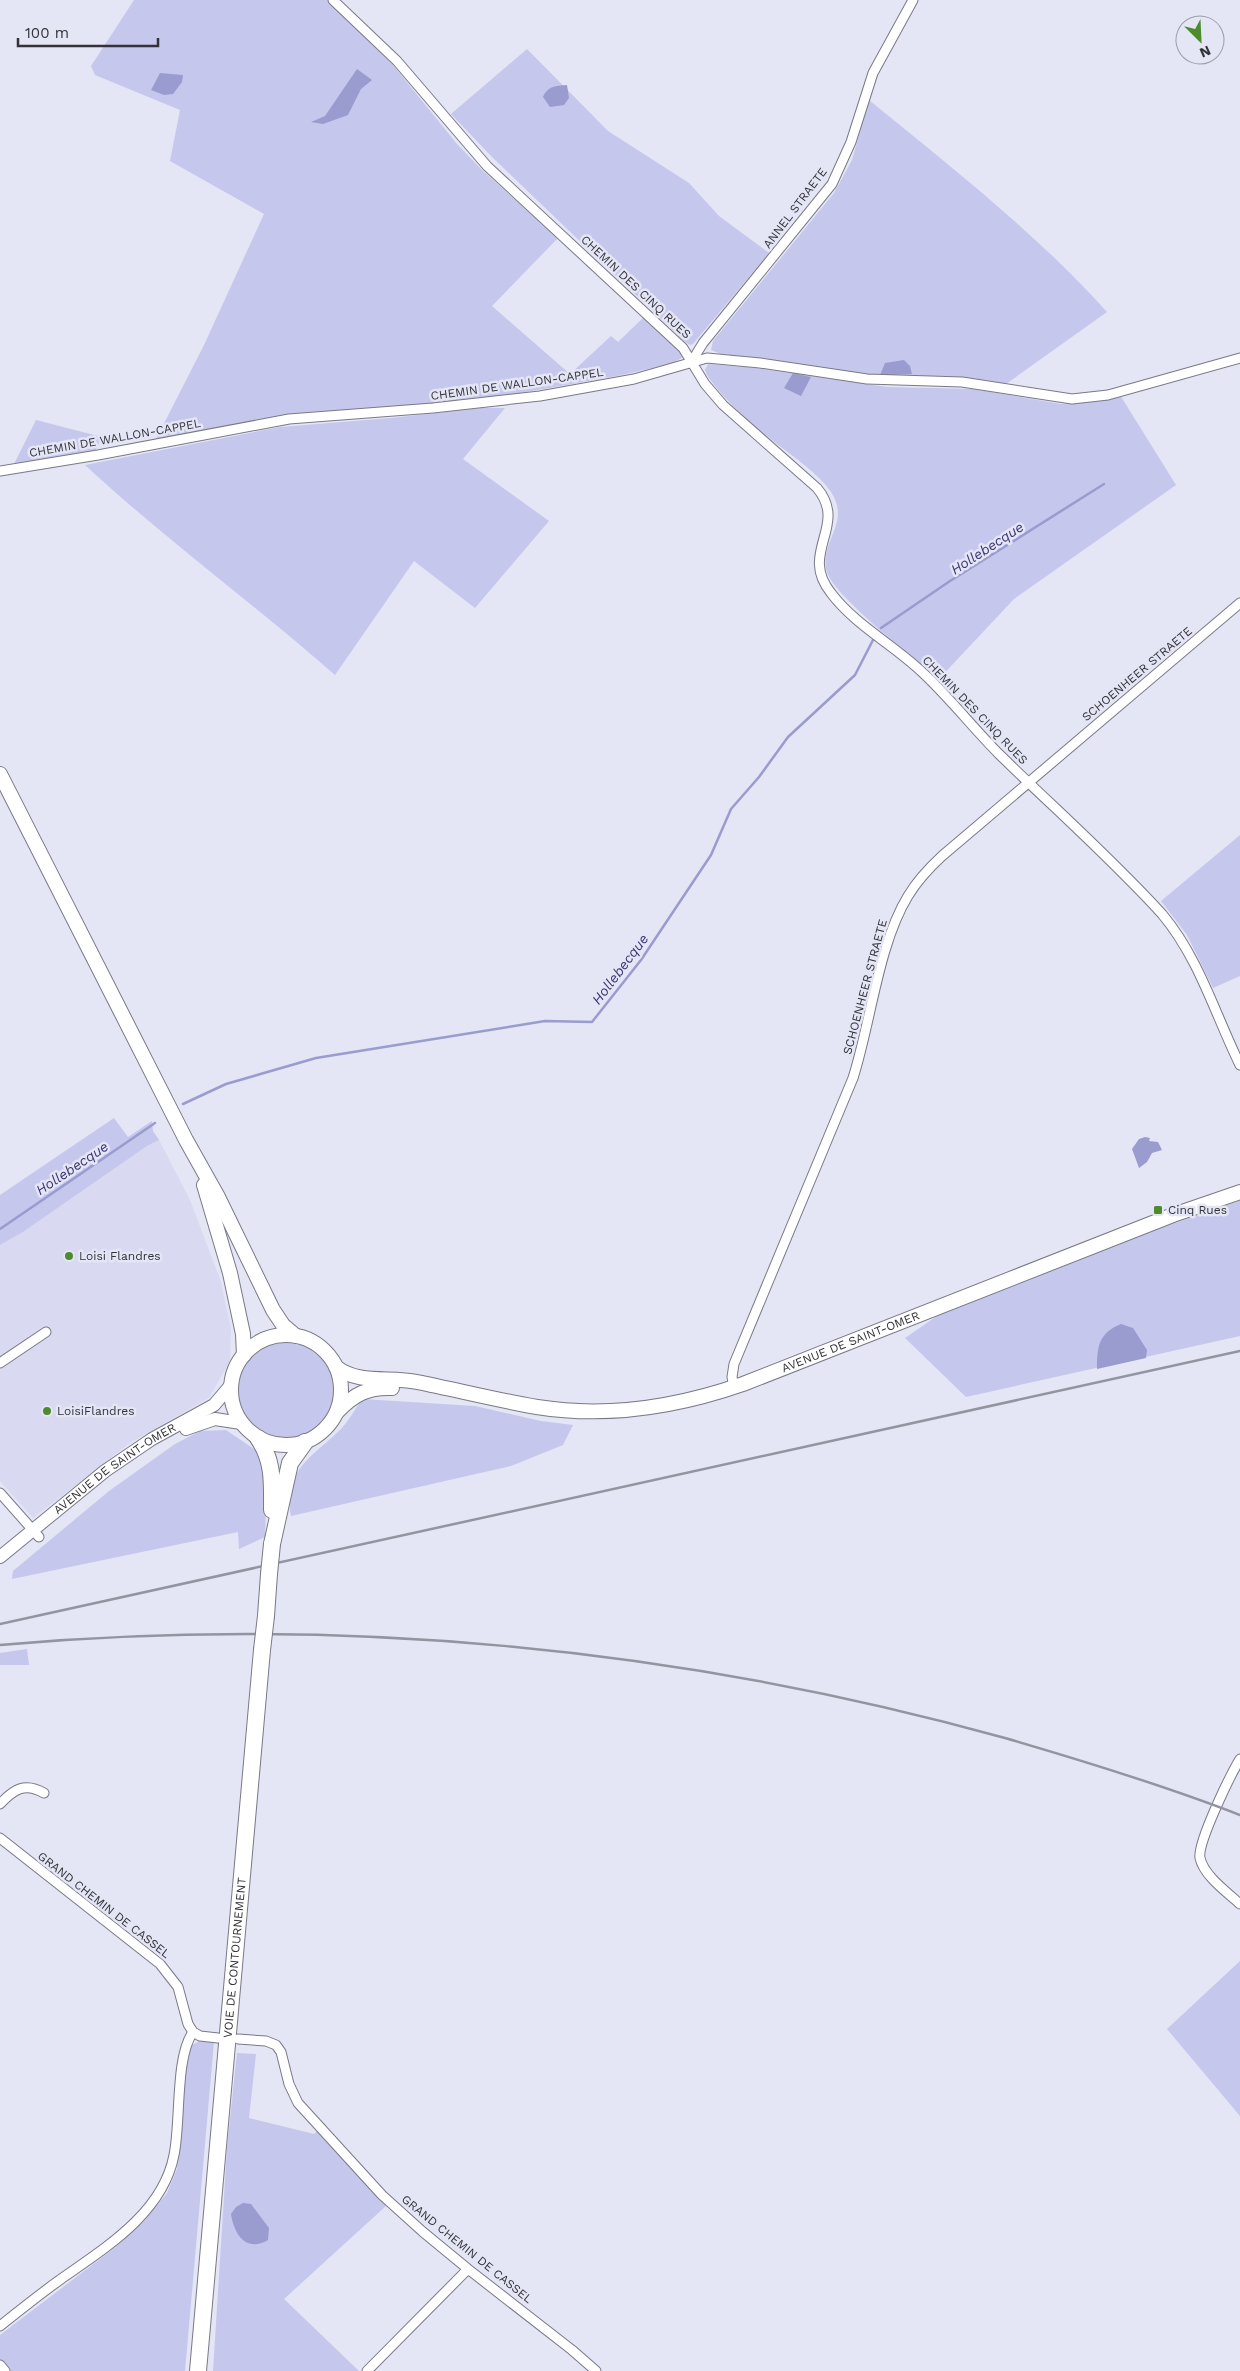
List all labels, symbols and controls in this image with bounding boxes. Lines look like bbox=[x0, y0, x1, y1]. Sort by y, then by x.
scale bar bbox=[18, 15, 158, 47]
north arrow bbox=[1175, 15, 1225, 65]
text: 100 m bbox=[25, 24, 69, 42]
text: N bbox=[1197, 42, 1213, 61]
street label: ANNEL STRAETE bbox=[760, 165, 830, 251]
street label: CHEMIN DES CINQ RUES bbox=[578, 232, 694, 342]
street label: CHEMIN DE WALLON-CAPPEL bbox=[430, 365, 604, 403]
street label: CHEMIN DE WALLON-CAPPEL bbox=[28, 416, 202, 460]
water label: Hollebecque bbox=[948, 519, 1026, 577]
street label: SCHOENHEER STRAETE bbox=[1079, 624, 1195, 724]
street label: CHEMIN DES CINQ RUES bbox=[920, 653, 1030, 767]
street label: SCHOENHEER STRAETE bbox=[840, 918, 890, 1056]
water label: Hollebecque bbox=[588, 931, 652, 1007]
water label: Hollebecque bbox=[33, 1138, 111, 1198]
place label: Cinq Rues bbox=[1168, 1203, 1227, 1217]
marker: Cinq Rues bbox=[1152, 1204, 1164, 1216]
place label: Loisi Flandres bbox=[79, 1249, 161, 1263]
marker: Loisi Flandres bbox=[63, 1250, 75, 1262]
street label: AVENUE DE SAINT-OMER bbox=[779, 1308, 921, 1375]
place label: LoisiFlandres bbox=[57, 1404, 135, 1418]
marker: LoisiFlandres bbox=[41, 1405, 53, 1417]
street label: AVENUE DE SAINT-OMER bbox=[51, 1420, 178, 1517]
street label: GRAND CHEMIN DE CASSEL bbox=[35, 1849, 173, 1961]
street label: VOIE DE CONTOURNEMENT bbox=[221, 1877, 249, 2039]
street label: GRAND CHEMIN DE CASSEL bbox=[399, 2192, 535, 2306]

